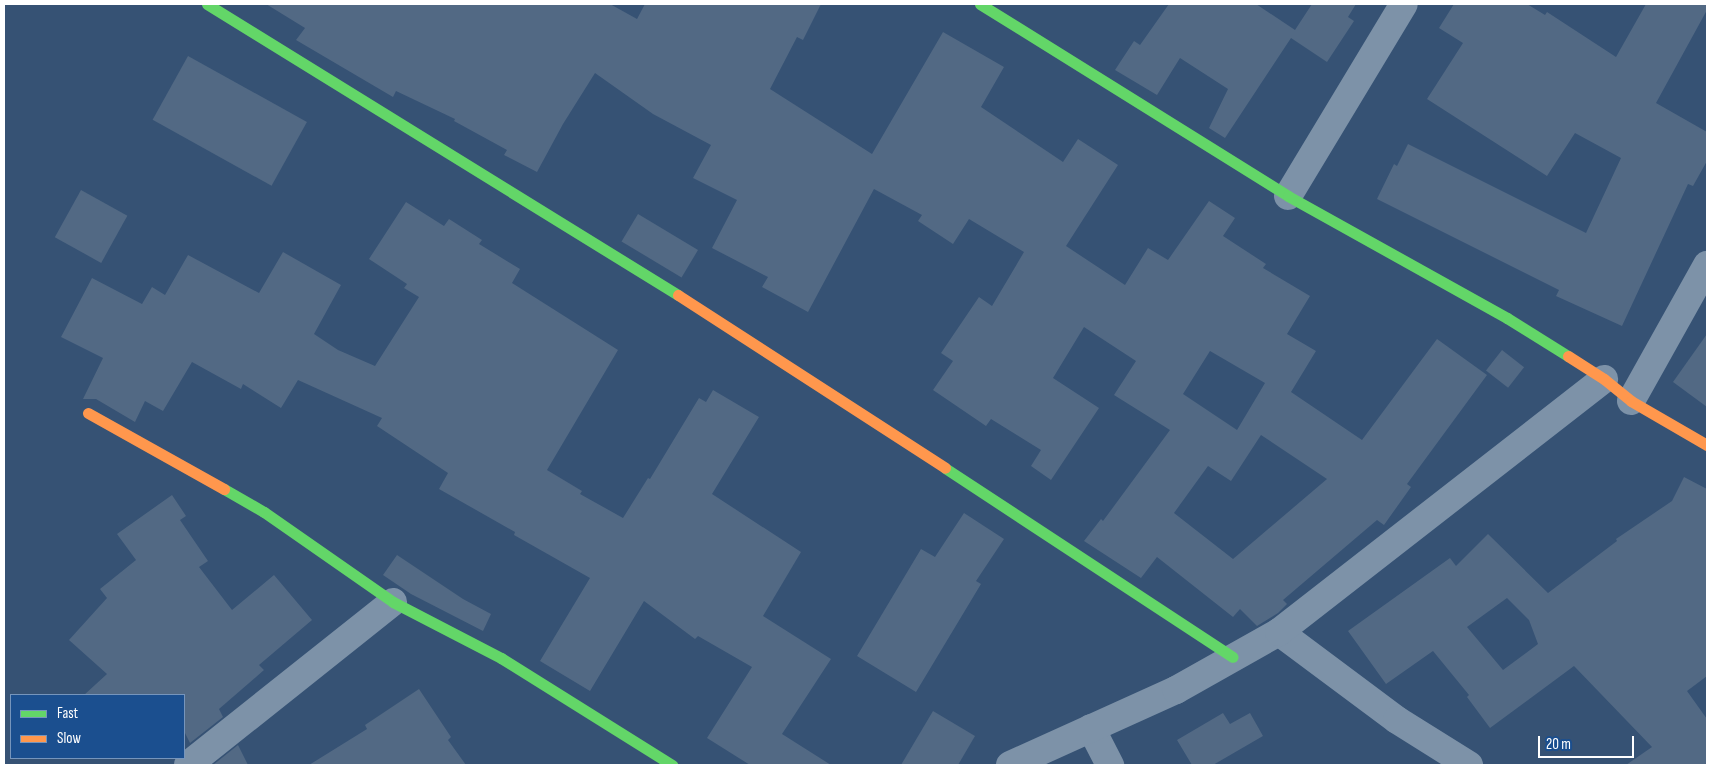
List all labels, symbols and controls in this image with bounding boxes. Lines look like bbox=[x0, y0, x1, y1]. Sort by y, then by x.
legend bbox=[10, 694, 185, 759]
text: Fast bbox=[57, 704, 78, 723]
scale bar bbox=[1541, 726, 1637, 758]
text: Slow bbox=[57, 729, 81, 748]
text: 20 m bbox=[1546, 735, 1571, 754]

